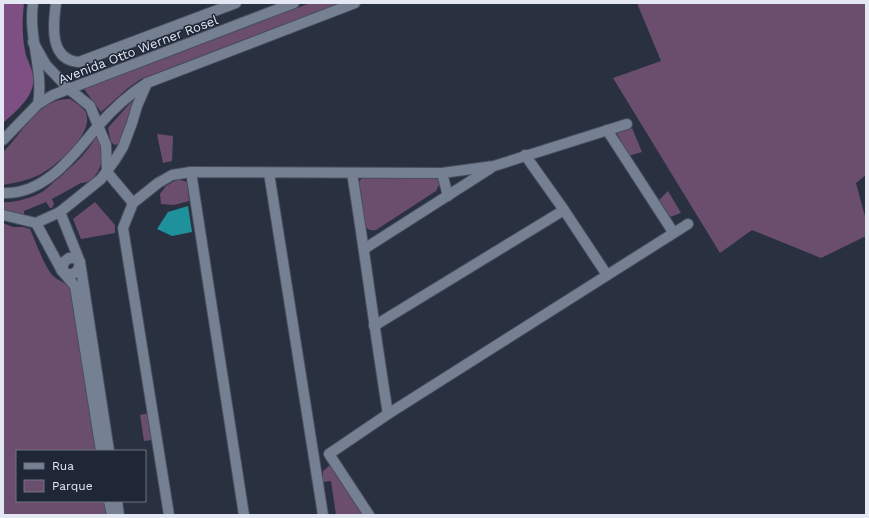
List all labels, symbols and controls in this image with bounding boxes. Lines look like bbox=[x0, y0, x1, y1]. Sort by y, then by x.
street label: Avenida Otto Werner Rosel bbox=[56, 12, 220, 87]
legend bbox=[16, 450, 146, 502]
text: Rua bbox=[52, 459, 74, 473]
text: Parque bbox=[52, 479, 93, 493]

